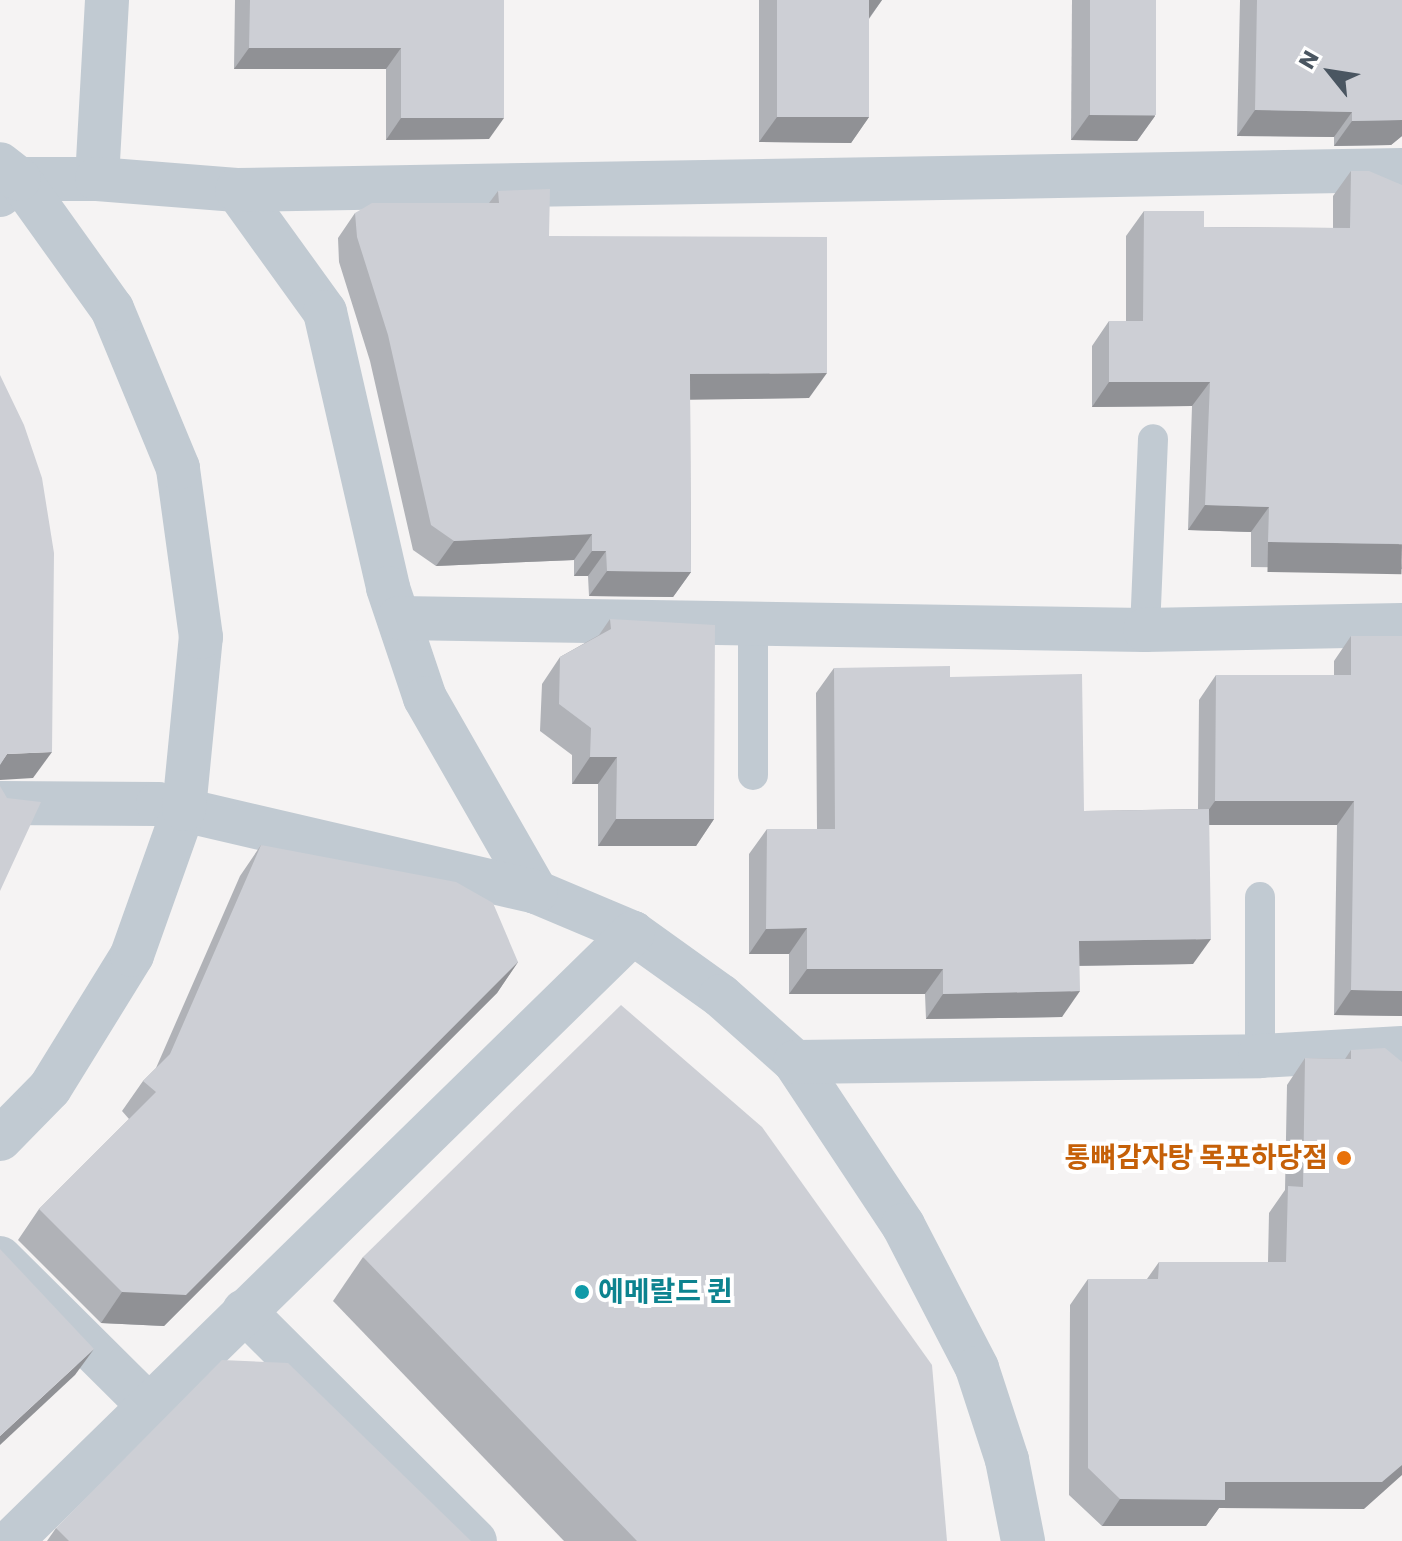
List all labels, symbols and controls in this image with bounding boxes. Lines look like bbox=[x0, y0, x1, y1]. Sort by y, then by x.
north arrow bbox=[1290, 32, 1370, 112]
text: N bbox=[1291, 45, 1326, 75]
place label: 통뼈감자탕 목포하당점 bbox=[1064, 1141, 1328, 1175]
marker: 통뼈감자탕 목포하당점 bbox=[1335, 1149, 1353, 1167]
place label: 에메랄드 퀸 bbox=[598, 1275, 733, 1309]
marker: 에메랄드 퀸 bbox=[573, 1283, 591, 1301]

